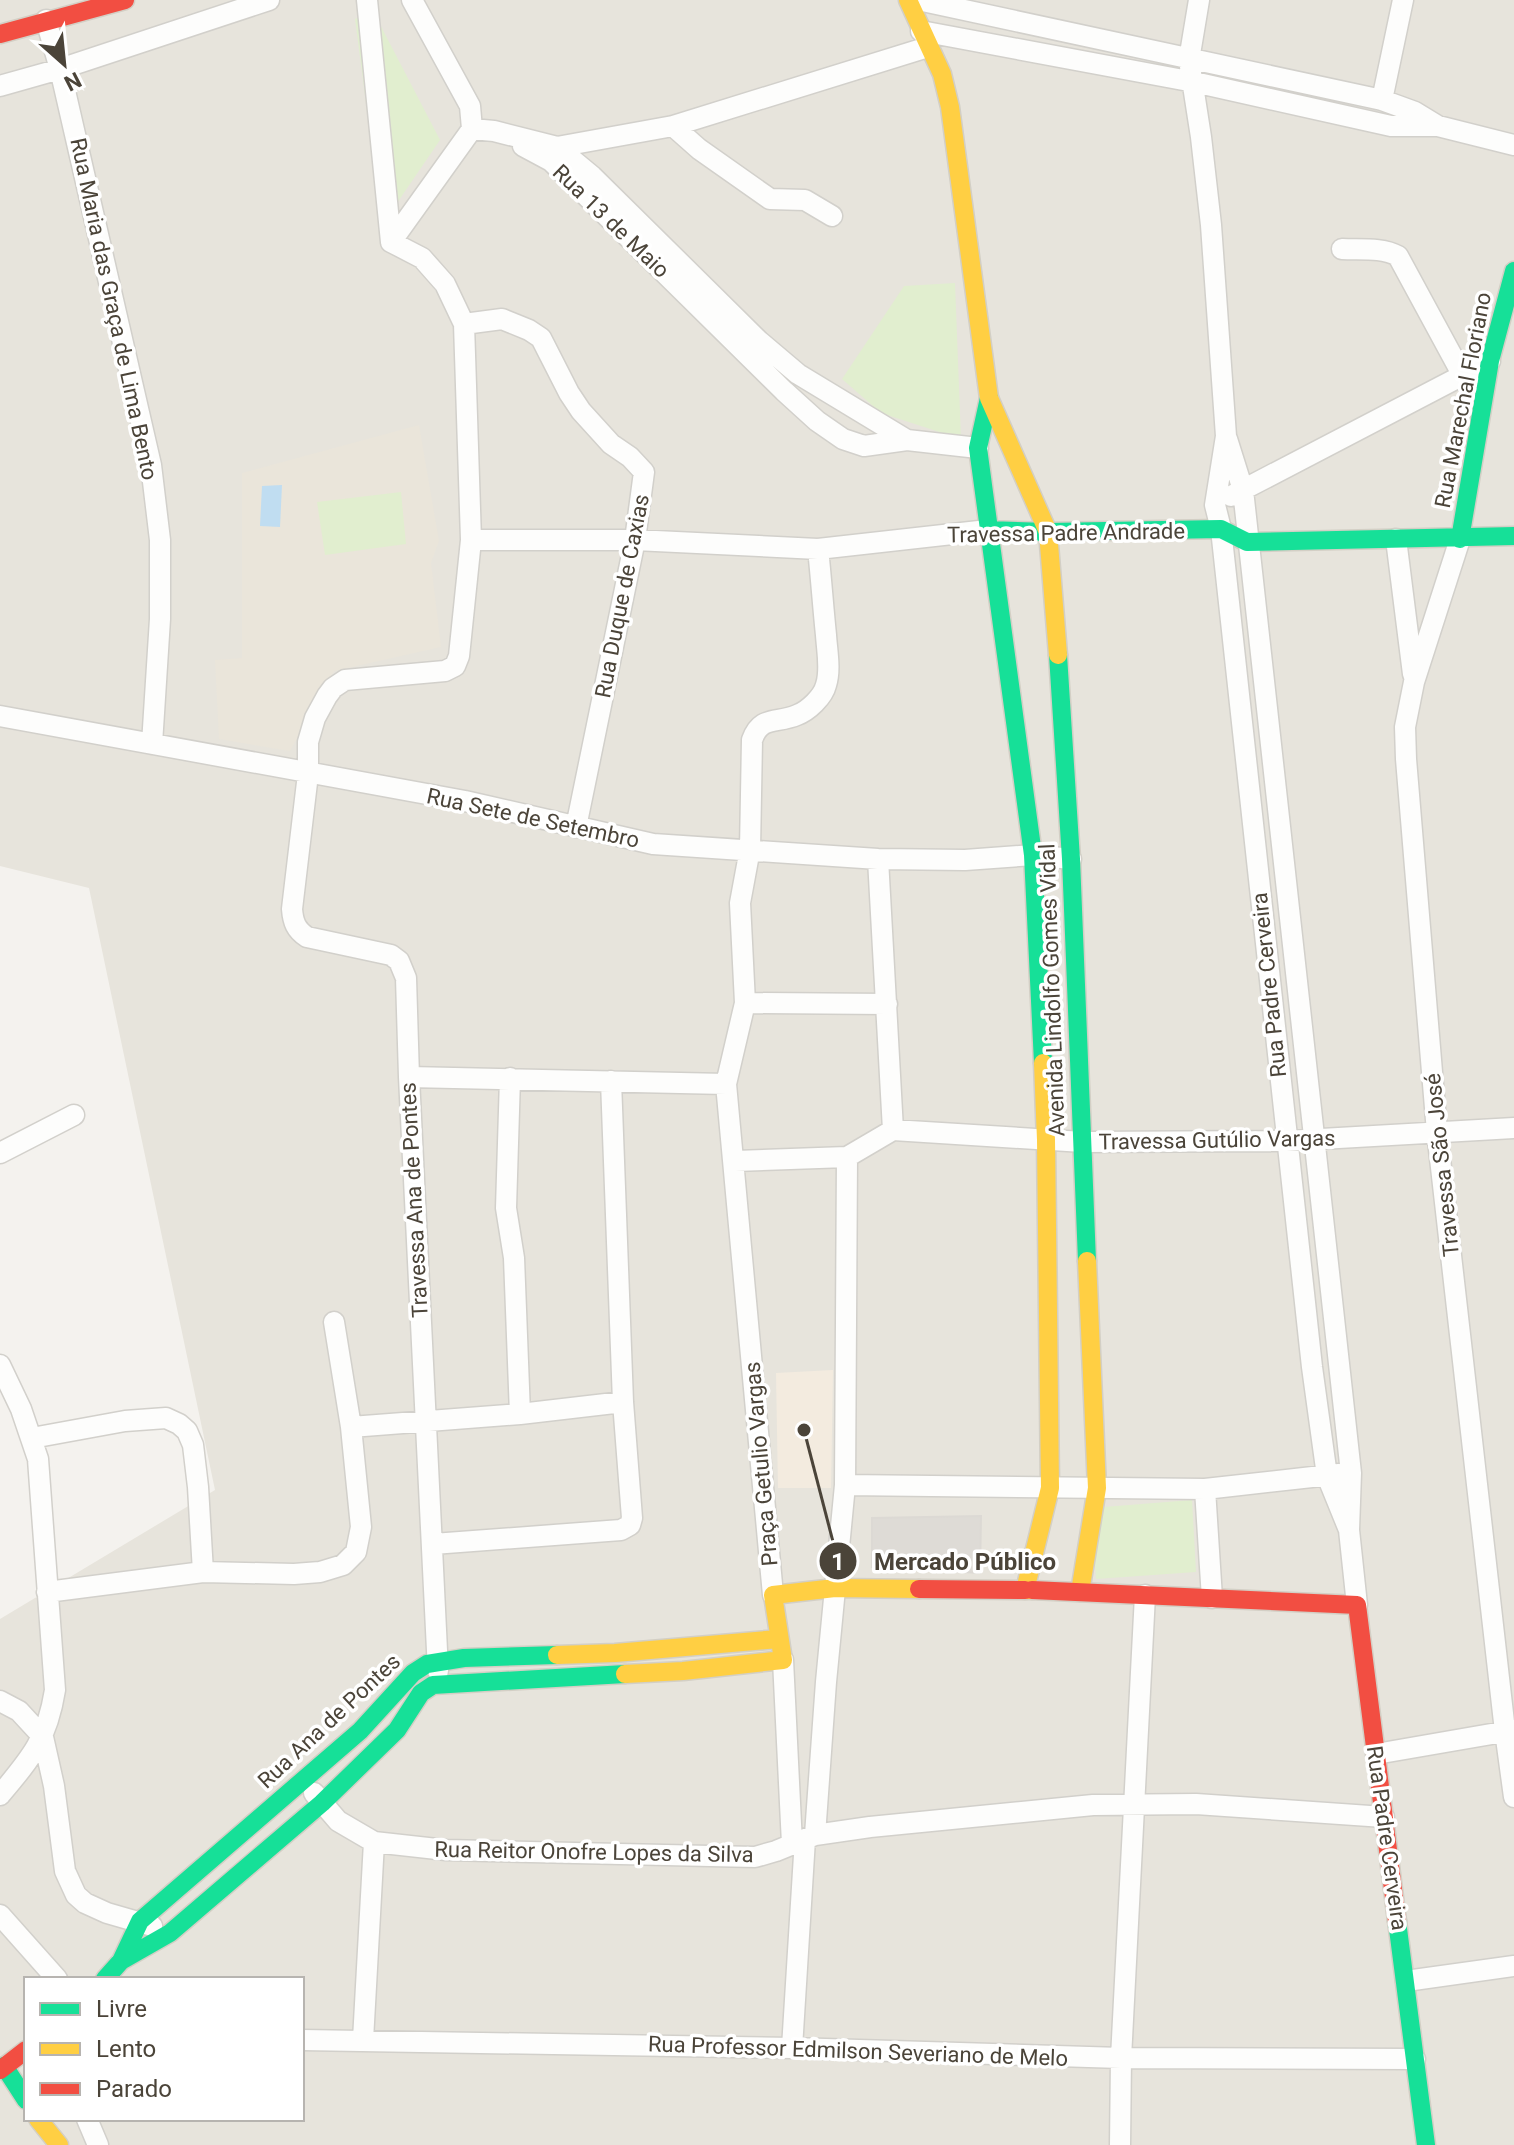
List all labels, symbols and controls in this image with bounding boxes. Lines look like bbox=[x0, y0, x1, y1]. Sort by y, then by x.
north arrow bbox=[24, 24, 104, 104]
text: N bbox=[60, 67, 85, 96]
street label: Rua Maria das Graça de Lima Bento bbox=[65, 136, 163, 482]
street label: Rua 13 de Maio bbox=[548, 159, 674, 283]
street label: Rua Marechal Floriano bbox=[1430, 290, 1496, 510]
street label: Rua Duque de Caxias bbox=[590, 492, 654, 700]
street label: Travessa Padre Andrade bbox=[947, 518, 1185, 548]
street label: Rua Sete de Setembro bbox=[424, 783, 642, 853]
street label: Avenida Lindolfo Gomes Vidal bbox=[1034, 843, 1070, 1137]
street label: Rua Padre Cerveira bbox=[1247, 891, 1291, 1079]
street label: Travessa São José bbox=[1420, 1072, 1464, 1258]
street label: Travessa Ana de Pontes bbox=[395, 1082, 433, 1318]
street label: Travessa Gutúlio Vargas bbox=[1098, 1125, 1336, 1155]
street label: Praça Getulio Vargas bbox=[740, 1361, 782, 1567]
callout: Mercado Público bbox=[818, 1537, 1072, 1585]
text: 1 bbox=[831, 1548, 845, 1576]
text: Mercado Público bbox=[874, 1548, 1056, 1576]
street label: Rua Ana de Pontes bbox=[253, 1649, 405, 1793]
street label: Rua Padre Cerveira bbox=[1362, 1744, 1412, 1932]
street label: Rua Reitor Onofre Lopes da Silva bbox=[434, 1837, 754, 1867]
legend bbox=[24, 1977, 304, 2121]
text: Livre bbox=[96, 1995, 147, 2023]
street label: Rua Professor Edmilson Severiano de Melo bbox=[648, 2031, 1068, 2071]
text: Lento bbox=[96, 2035, 156, 2063]
text: Parado bbox=[96, 2075, 172, 2103]

